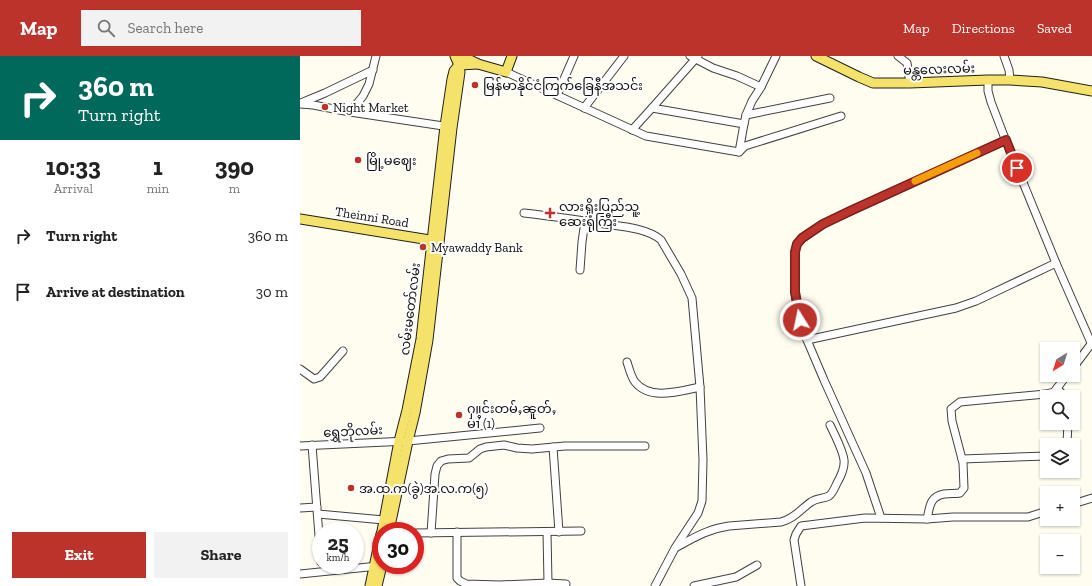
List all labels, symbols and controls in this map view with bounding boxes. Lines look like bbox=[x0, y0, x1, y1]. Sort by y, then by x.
search box bbox=[81, 10, 361, 46]
text: Map bbox=[20, 17, 57, 40]
icon: search bbox=[95, 17, 117, 39]
text: Search here bbox=[127, 19, 203, 37]
text: Map bbox=[903, 20, 930, 37]
text: Directions bbox=[952, 20, 1015, 37]
text: Saved bbox=[1037, 20, 1072, 37]
street label: မန္တလေးလမ်း bbox=[903, 59, 975, 81]
text: 360 m bbox=[78, 70, 154, 103]
icon: right bbox=[12, 72, 64, 124]
place label: မြန်မာနိုင်ငံကြက်ခြေနီအသင်း bbox=[483, 77, 643, 96]
marker: မြန်မာနိုင်ငံကြက်ခြေနီအသင်း bbox=[470, 80, 480, 90]
place label: Night Market bbox=[333, 100, 409, 115]
marker: Night Market bbox=[320, 102, 330, 112]
text: Turn right bbox=[78, 104, 160, 126]
pin bbox=[1000, 151, 1034, 185]
text: 10:33 bbox=[46, 152, 101, 181]
text: 1 bbox=[153, 152, 163, 181]
text: 390 bbox=[215, 152, 254, 181]
place label: မြို့မဈေး bbox=[366, 152, 416, 171]
marker: မြို့မဈေး bbox=[353, 155, 363, 165]
icon: arrive bbox=[1006, 157, 1028, 179]
text: Arrival bbox=[54, 181, 93, 196]
text: min bbox=[147, 181, 169, 196]
text: m bbox=[229, 181, 240, 196]
place label: လားရှိုးပြည်သူ့ ဆေးရုံကြီး bbox=[559, 198, 640, 232]
street label: Theinni Road bbox=[334, 204, 410, 230]
marker: လားရှိုးပြည်သူ့ ဆေးရုံကြီး bbox=[544, 207, 556, 219]
icon: right bbox=[12, 225, 34, 247]
text: Turn right bbox=[46, 227, 117, 245]
text: 360 m bbox=[248, 227, 288, 245]
place label: Myawaddy Bank bbox=[431, 240, 523, 255]
marker: Myawaddy Bank bbox=[418, 242, 428, 252]
street label: လမ်းမတော်လမ်း bbox=[396, 262, 423, 356]
icon: arrive bbox=[12, 281, 34, 303]
text: Arrive at destination bbox=[46, 283, 185, 301]
text: 30 m bbox=[256, 283, 288, 301]
position arrow bbox=[779, 299, 821, 341]
north arrow bbox=[1040, 342, 1080, 382]
map controls bbox=[1040, 342, 1080, 574]
button: search bbox=[1040, 390, 1080, 430]
place label: ႁူင်းတမ်ႇၼူတ်ႇ မၢႆ (1) bbox=[467, 400, 556, 431]
marker: ႁူင်းတမ်ႇၼူတ်ႇ မၢႆ (1) bbox=[454, 410, 464, 420]
street label: ရွှေဘိုလမ်း bbox=[323, 421, 383, 443]
button: layers bbox=[1040, 438, 1080, 478]
place label: အ.ထ.က(ခွဲ)အ.လ.က(၅) bbox=[359, 481, 488, 499]
marker: အ.ထ.က(ခွဲ)အ.လ.က(၅) bbox=[346, 483, 356, 493]
button: + bbox=[1040, 486, 1080, 526]
speed limit sign: 30 bbox=[372, 522, 424, 574]
text: 25 bbox=[327, 531, 349, 555]
button: Exit bbox=[12, 532, 146, 578]
button: Share bbox=[154, 532, 288, 578]
button: − bbox=[1040, 534, 1080, 574]
text: km/h bbox=[327, 552, 349, 564]

